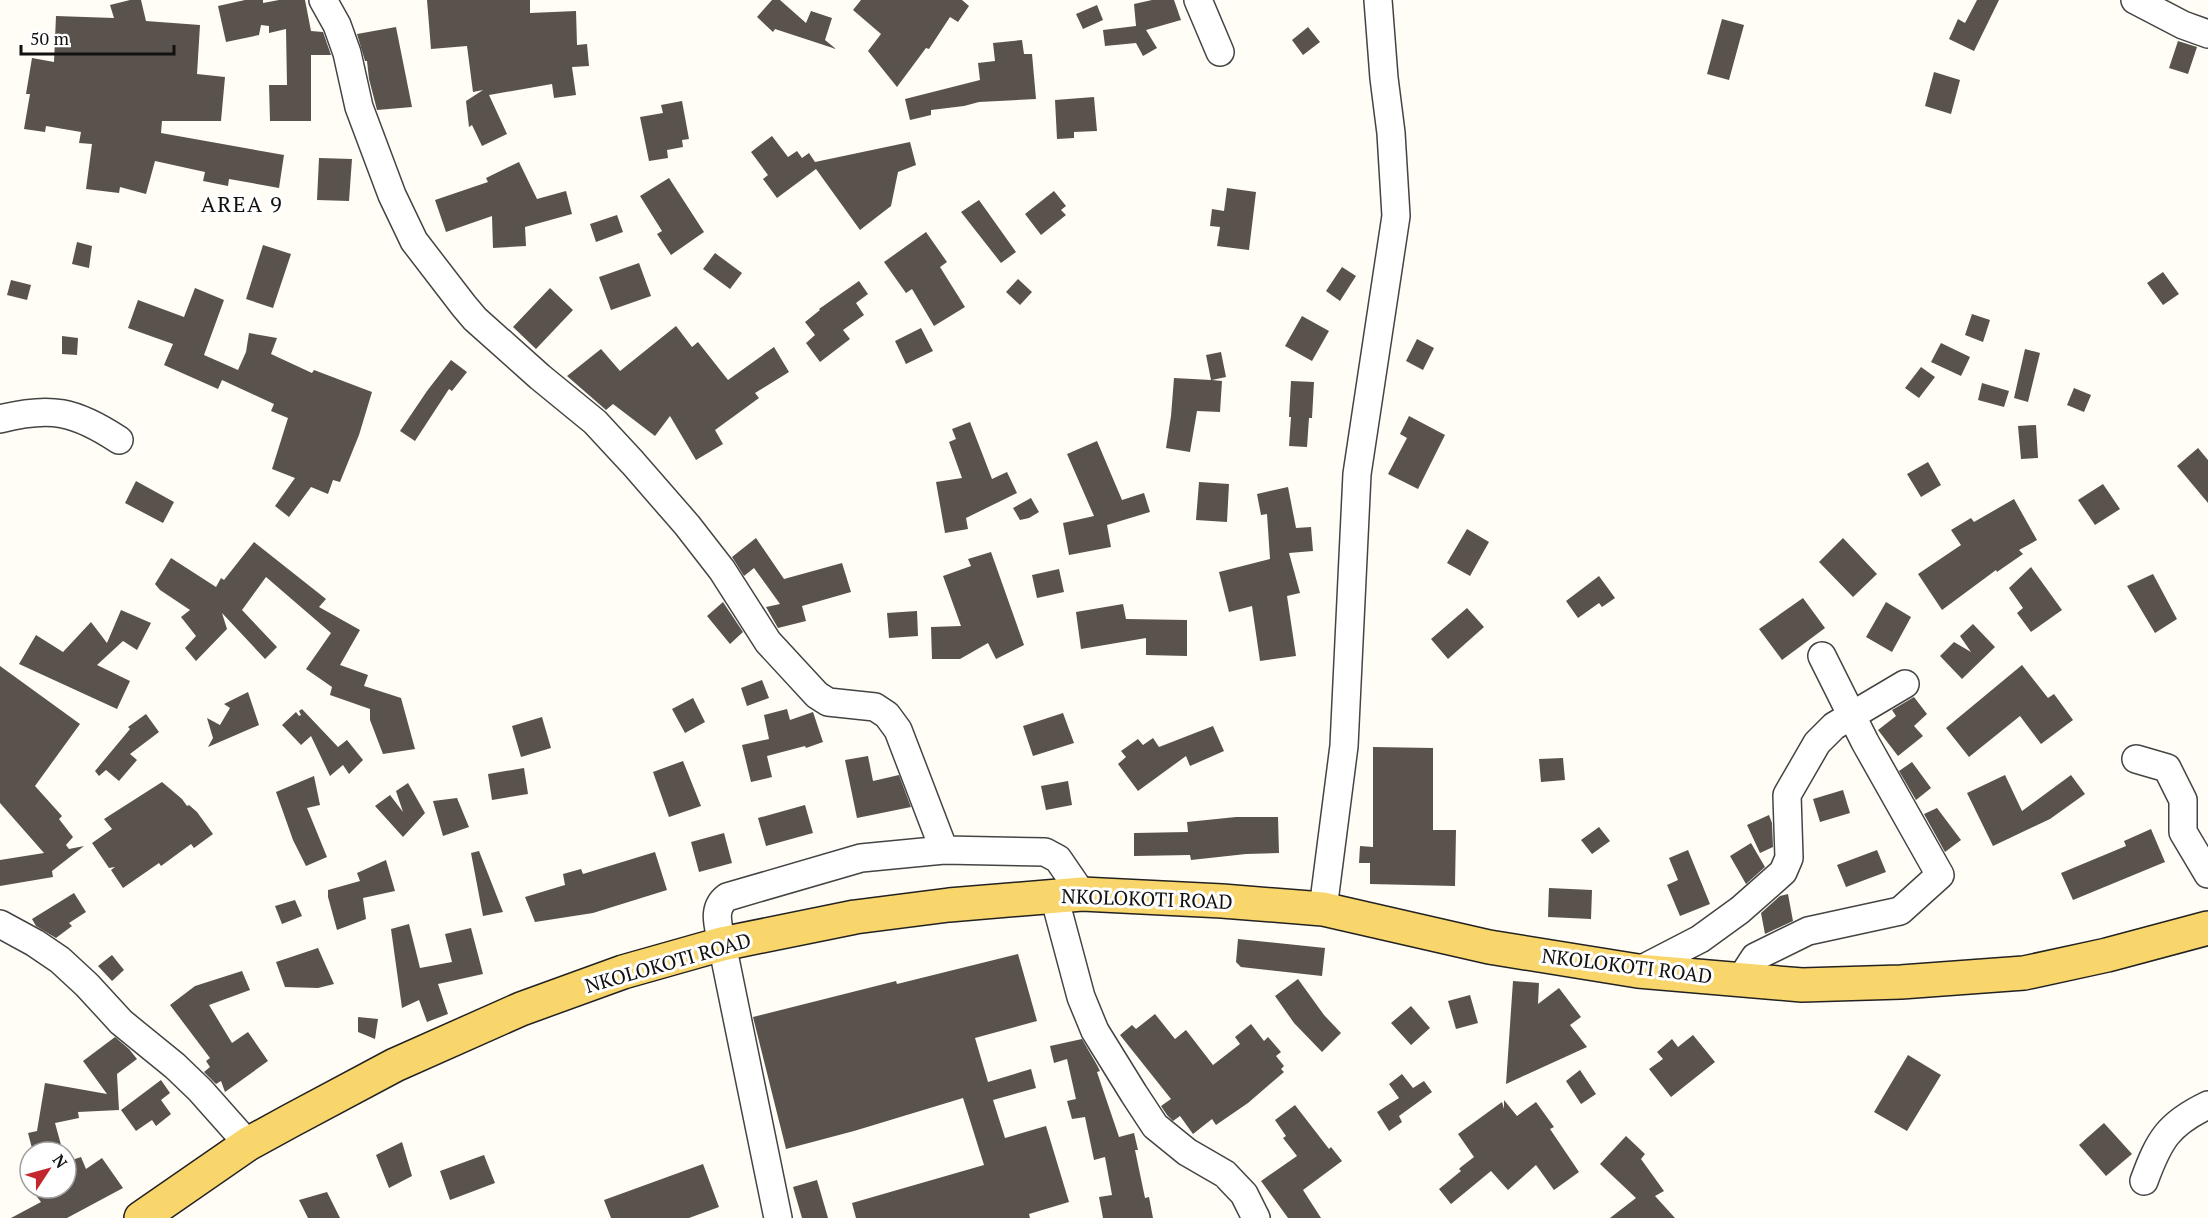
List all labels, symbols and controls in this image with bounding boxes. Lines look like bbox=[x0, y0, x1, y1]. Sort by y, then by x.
scale bar bbox=[21, 18, 174, 56]
text: 50 m bbox=[30, 26, 70, 50]
district label: AREA 9 bbox=[201, 189, 283, 218]
street label: NKOLOKOTI ROAD bbox=[1061, 882, 1233, 915]
street label: NKOLOKOTI ROAD bbox=[582, 926, 754, 999]
street label: NKOLOKOTI ROAD bbox=[1540, 942, 1714, 989]
north arrow bbox=[18, 1140, 78, 1200]
text: N bbox=[48, 1150, 73, 1173]

